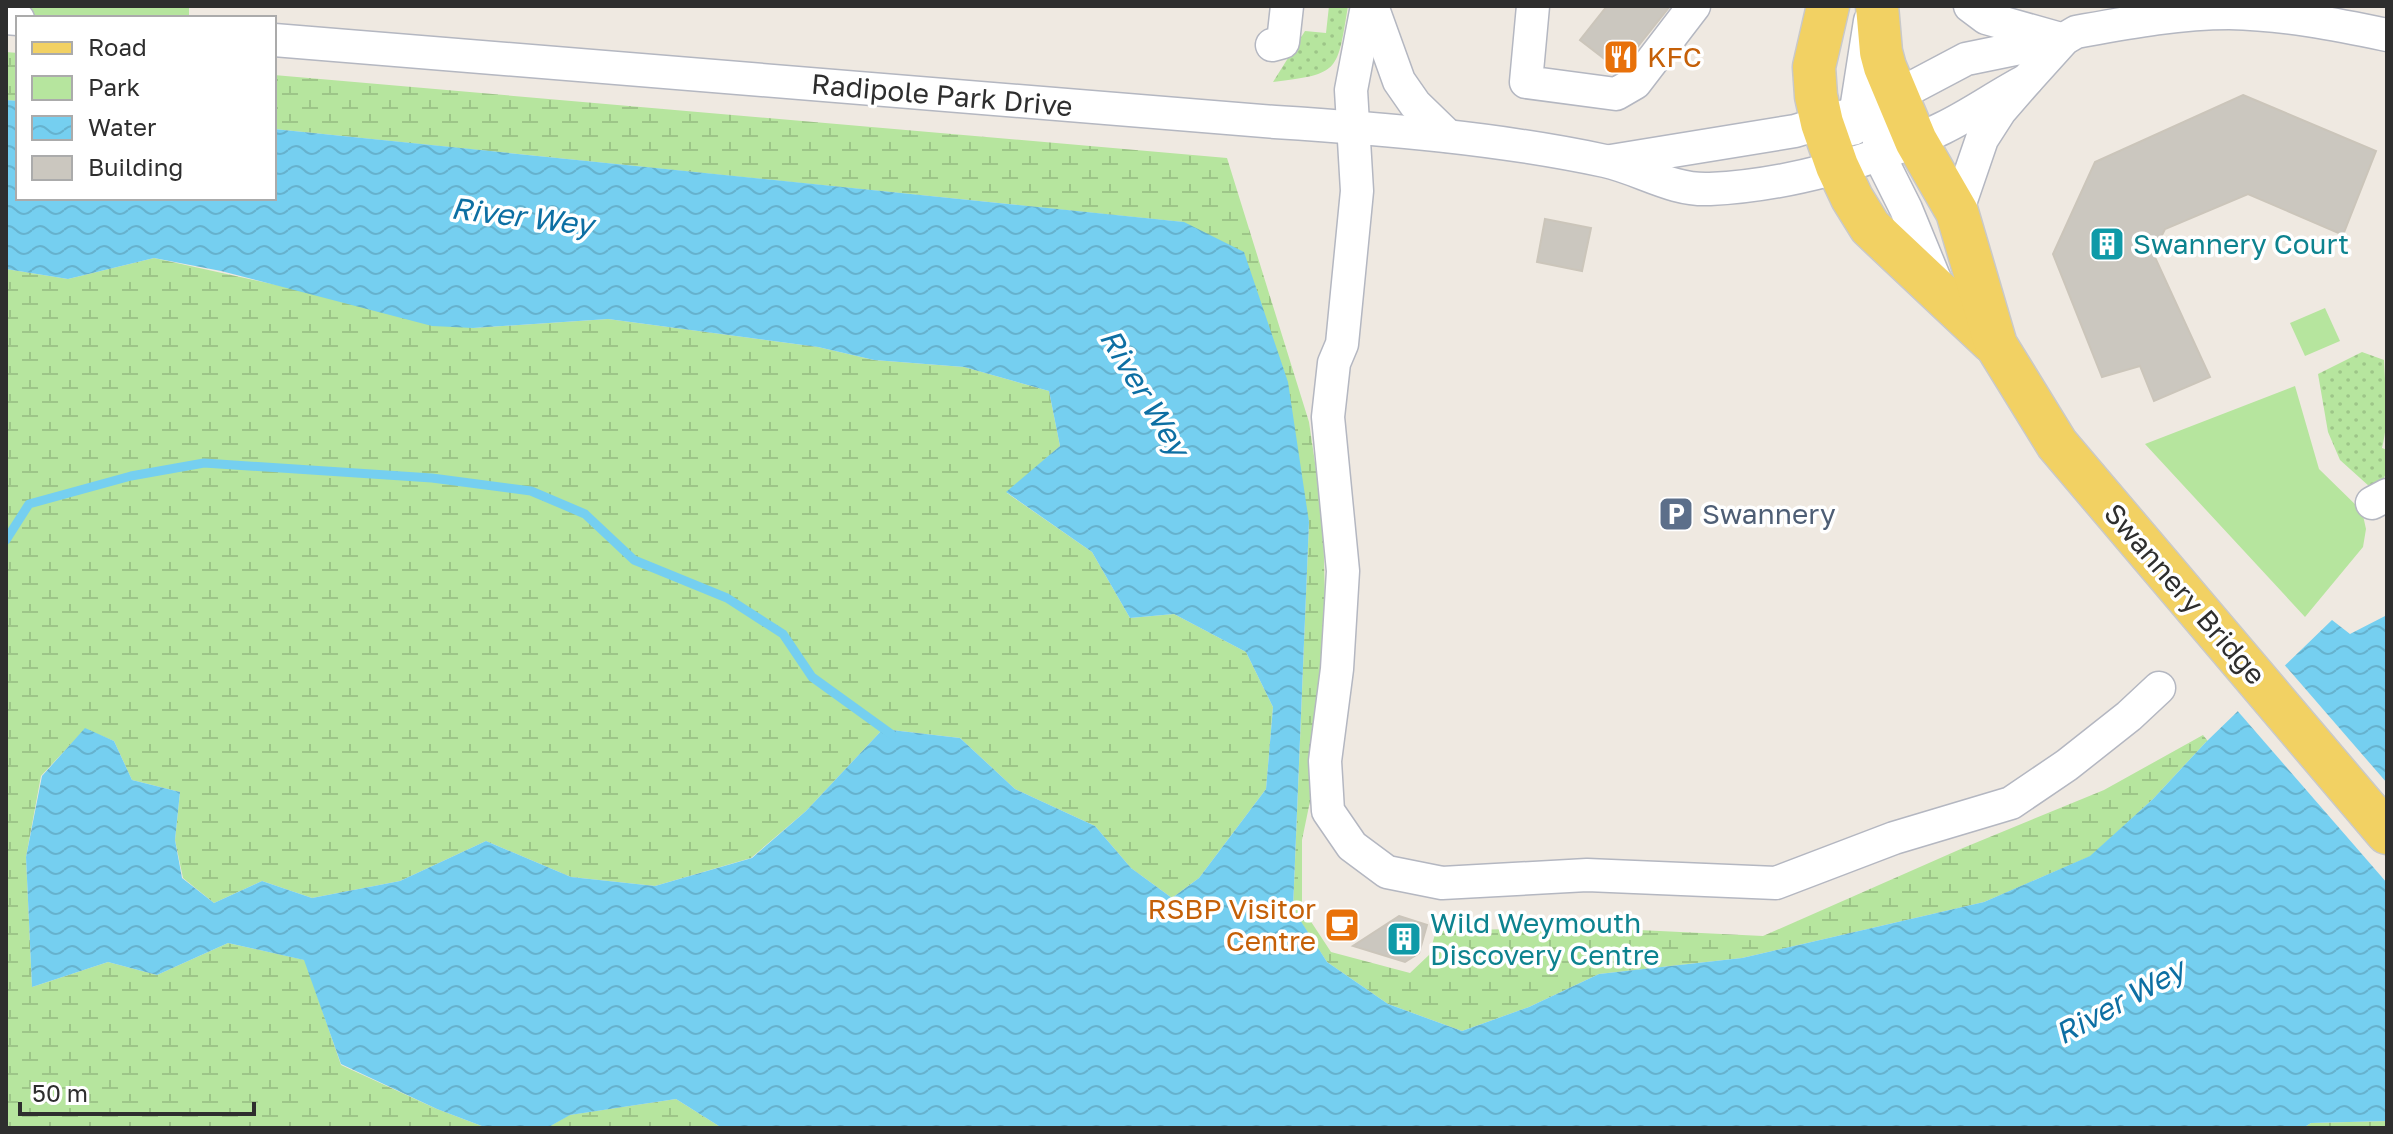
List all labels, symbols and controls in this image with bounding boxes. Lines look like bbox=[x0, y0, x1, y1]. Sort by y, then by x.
legend bbox=[16, 16, 276, 200]
text: Road bbox=[88, 32, 147, 61]
restaurant icon: KFC bbox=[1602, 38, 1640, 76]
place label: KFC bbox=[1647, 40, 1702, 73]
street label: Radipole Park Drive bbox=[810, 67, 1074, 122]
text: Park bbox=[88, 72, 140, 101]
text: Water bbox=[88, 112, 156, 141]
text: Building bbox=[88, 152, 183, 181]
water label: River Wey bbox=[449, 189, 599, 243]
building icon: Swannery Court bbox=[2088, 225, 2126, 263]
place label: Swannery Court bbox=[2133, 227, 2349, 260]
water label: River Wey bbox=[1093, 322, 1199, 466]
parking icon: Swannery bbox=[1657, 495, 1695, 533]
place label: Swannery bbox=[1702, 497, 1836, 530]
street label: Swannery Bridge bbox=[2098, 497, 2273, 691]
place label: RSBP Visitor Centre bbox=[1147, 892, 1316, 957]
cafe icon: RSBP Visitor Centre bbox=[1323, 906, 1361, 944]
place label: Wild Weymouth Discovery Centre bbox=[1430, 906, 1660, 971]
building icon: Wild Weymouth Discovery Centre bbox=[1385, 920, 1423, 958]
water label: River Wey bbox=[2048, 949, 2194, 1051]
scale bar bbox=[20, 1066, 254, 1116]
text: 50 m bbox=[32, 1078, 88, 1107]

